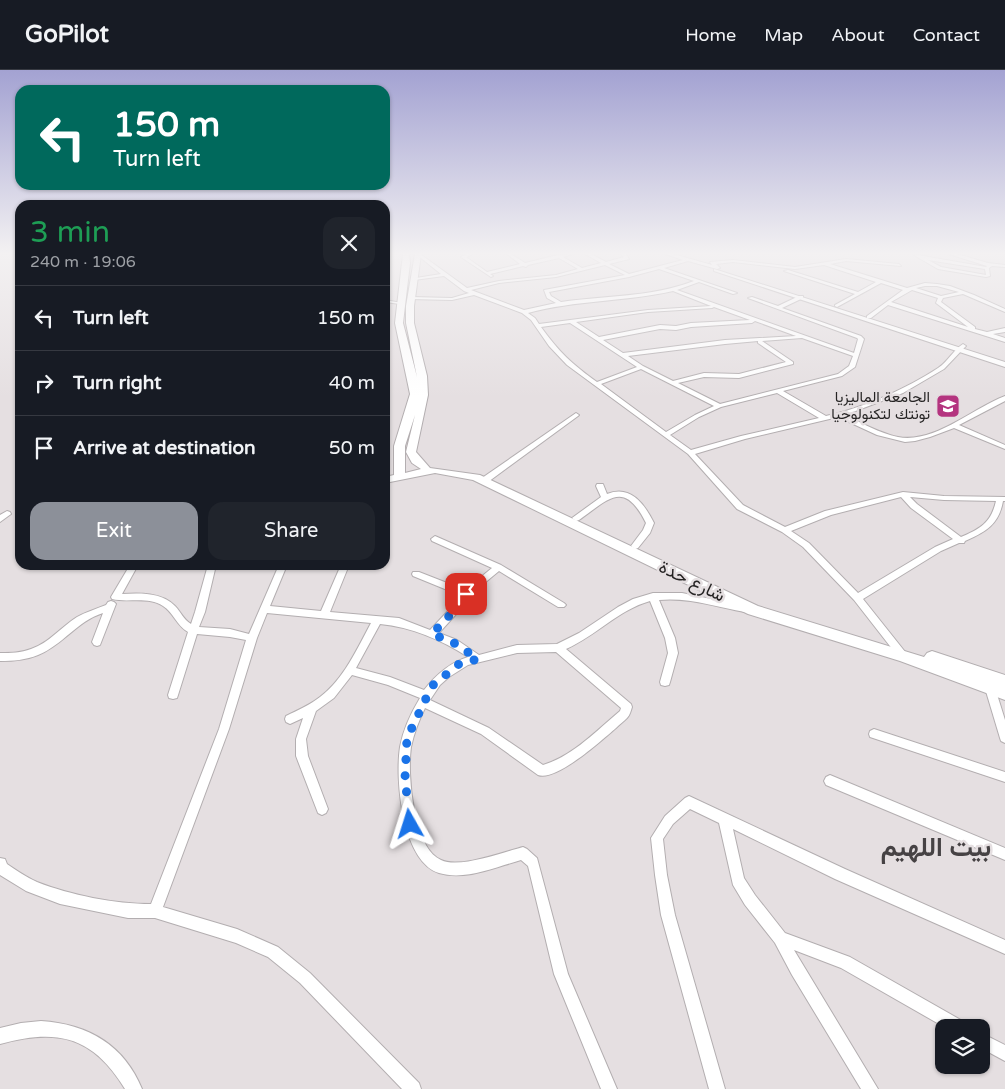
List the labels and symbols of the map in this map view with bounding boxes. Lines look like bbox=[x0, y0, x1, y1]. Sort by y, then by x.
place label: الجامعة الماليزيا تونتك لتكنولوجيا bbox=[831, 388, 930, 423]
school or university icon: الجامعة الماليزيا تونتك لتكنولوجيا bbox=[935, 393, 961, 419]
street label: شارع حدة bbox=[655, 556, 729, 607]
pin bbox=[445, 573, 487, 615]
position arrow bbox=[383, 797, 435, 849]
district label: بيت اللهيم bbox=[881, 832, 991, 864]

